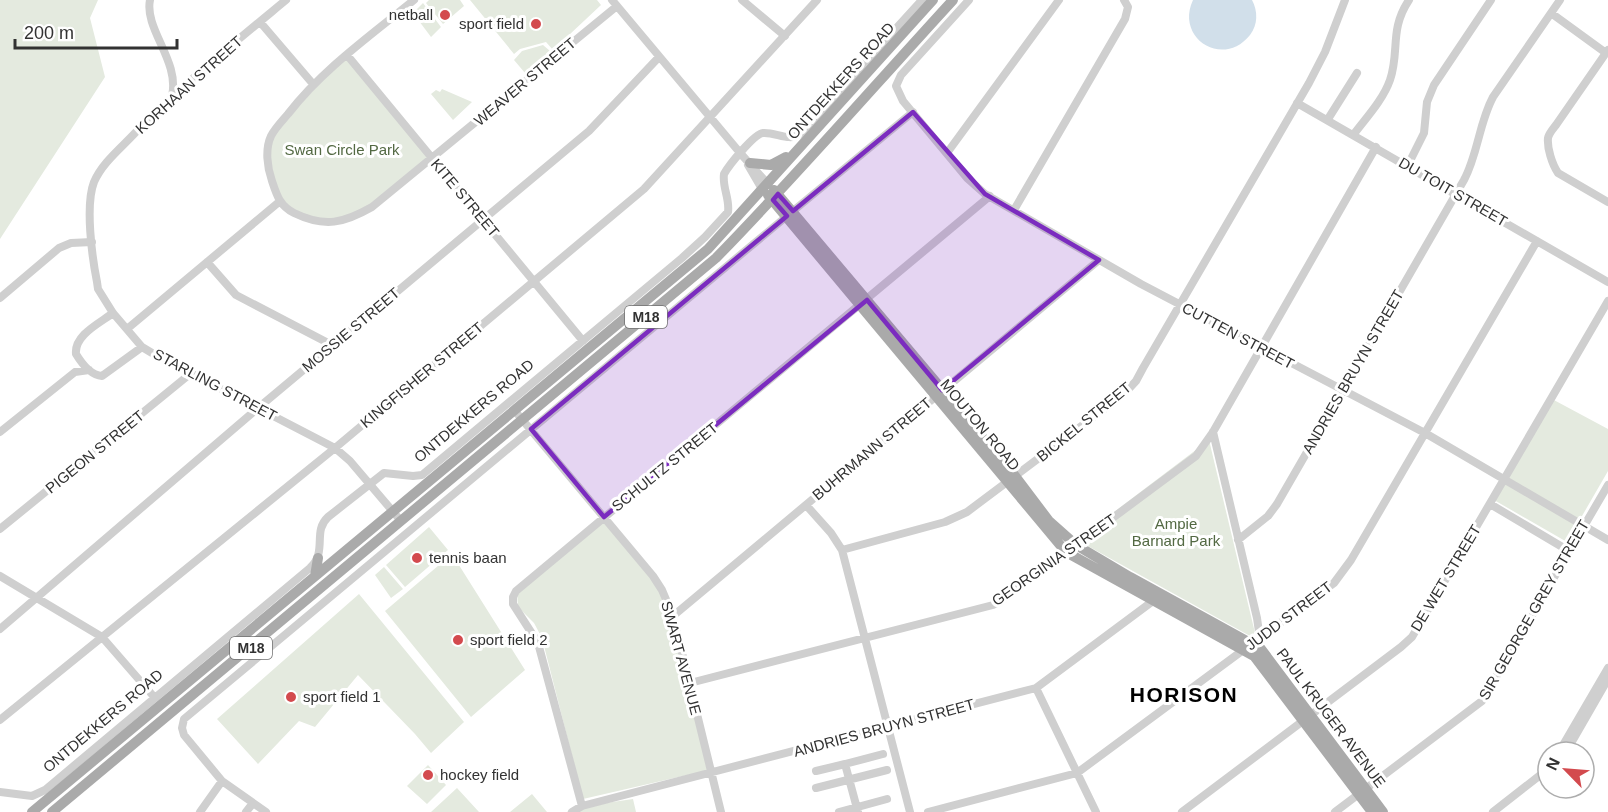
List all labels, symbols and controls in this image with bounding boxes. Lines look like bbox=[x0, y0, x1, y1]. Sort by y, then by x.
place label: netball bbox=[389, 6, 433, 23]
marker: netball bbox=[438, 8, 452, 22]
scale bar bbox=[15, 12, 177, 50]
place label: sport field bbox=[459, 15, 524, 32]
marker: sport field bbox=[529, 17, 543, 31]
street label: ONTDEKKERS ROAD bbox=[784, 19, 898, 142]
text: 200 m bbox=[24, 23, 74, 43]
street label: KORHAAN STREET bbox=[132, 32, 245, 137]
street label: WEAVER STREET bbox=[470, 34, 579, 129]
park label: Swan Circle Park bbox=[284, 141, 400, 158]
street label: DU TOIT STREET bbox=[1396, 154, 1511, 230]
street label: KITE STREET bbox=[428, 155, 503, 240]
street label: MOSSIE STREET bbox=[299, 284, 403, 375]
street label: ANDRIES BRUYN STREET bbox=[1299, 287, 1407, 457]
street label: CUTTEN STREET bbox=[1179, 299, 1297, 372]
road number: M18 bbox=[625, 306, 667, 328]
street label: KINGFISHER STREET bbox=[357, 318, 487, 431]
street label: STARLING STREET bbox=[151, 345, 280, 424]
street label: ONTDEKKERS ROAD bbox=[410, 356, 537, 466]
street label: MOUTON ROAD bbox=[937, 376, 1024, 474]
street label: BICKEL STREET bbox=[1033, 378, 1134, 465]
street label: BUHRMANN STREET bbox=[809, 394, 935, 503]
street label: PIGEON STREET bbox=[42, 407, 147, 497]
street label: SCHULTZ STREET bbox=[608, 419, 721, 515]
street label: GEORGINIA STREET bbox=[988, 510, 1119, 609]
park label: Ampie Barnard Park bbox=[1132, 515, 1221, 549]
street label: SIR GEORGE GREY STREET bbox=[1475, 517, 1592, 703]
street label: DE WET STREET bbox=[1407, 521, 1484, 634]
place label: tennis baan bbox=[429, 549, 507, 566]
marker: tennis baan bbox=[410, 551, 424, 565]
street label: JUDD STREET bbox=[1242, 578, 1335, 653]
street label: SWART AVENUE bbox=[658, 599, 705, 717]
place label: sport field 2 bbox=[470, 631, 548, 648]
marker: sport field 2 bbox=[451, 633, 465, 647]
road number: M18 bbox=[230, 637, 272, 659]
street label: PAUL KRUGER AVENUE bbox=[1274, 645, 1389, 791]
street label: ONTDEKKERS ROAD bbox=[39, 666, 166, 776]
district label: HORISON bbox=[1130, 683, 1238, 706]
place label: sport field 1 bbox=[303, 688, 381, 705]
marker: sport field 1 bbox=[284, 690, 298, 704]
street label: ANDRIES BRUYN STREET bbox=[791, 695, 976, 760]
north arrow bbox=[1536, 740, 1596, 800]
text: N bbox=[1543, 755, 1563, 773]
place label: hockey field bbox=[440, 766, 519, 783]
marker: hockey field bbox=[421, 768, 435, 782]

